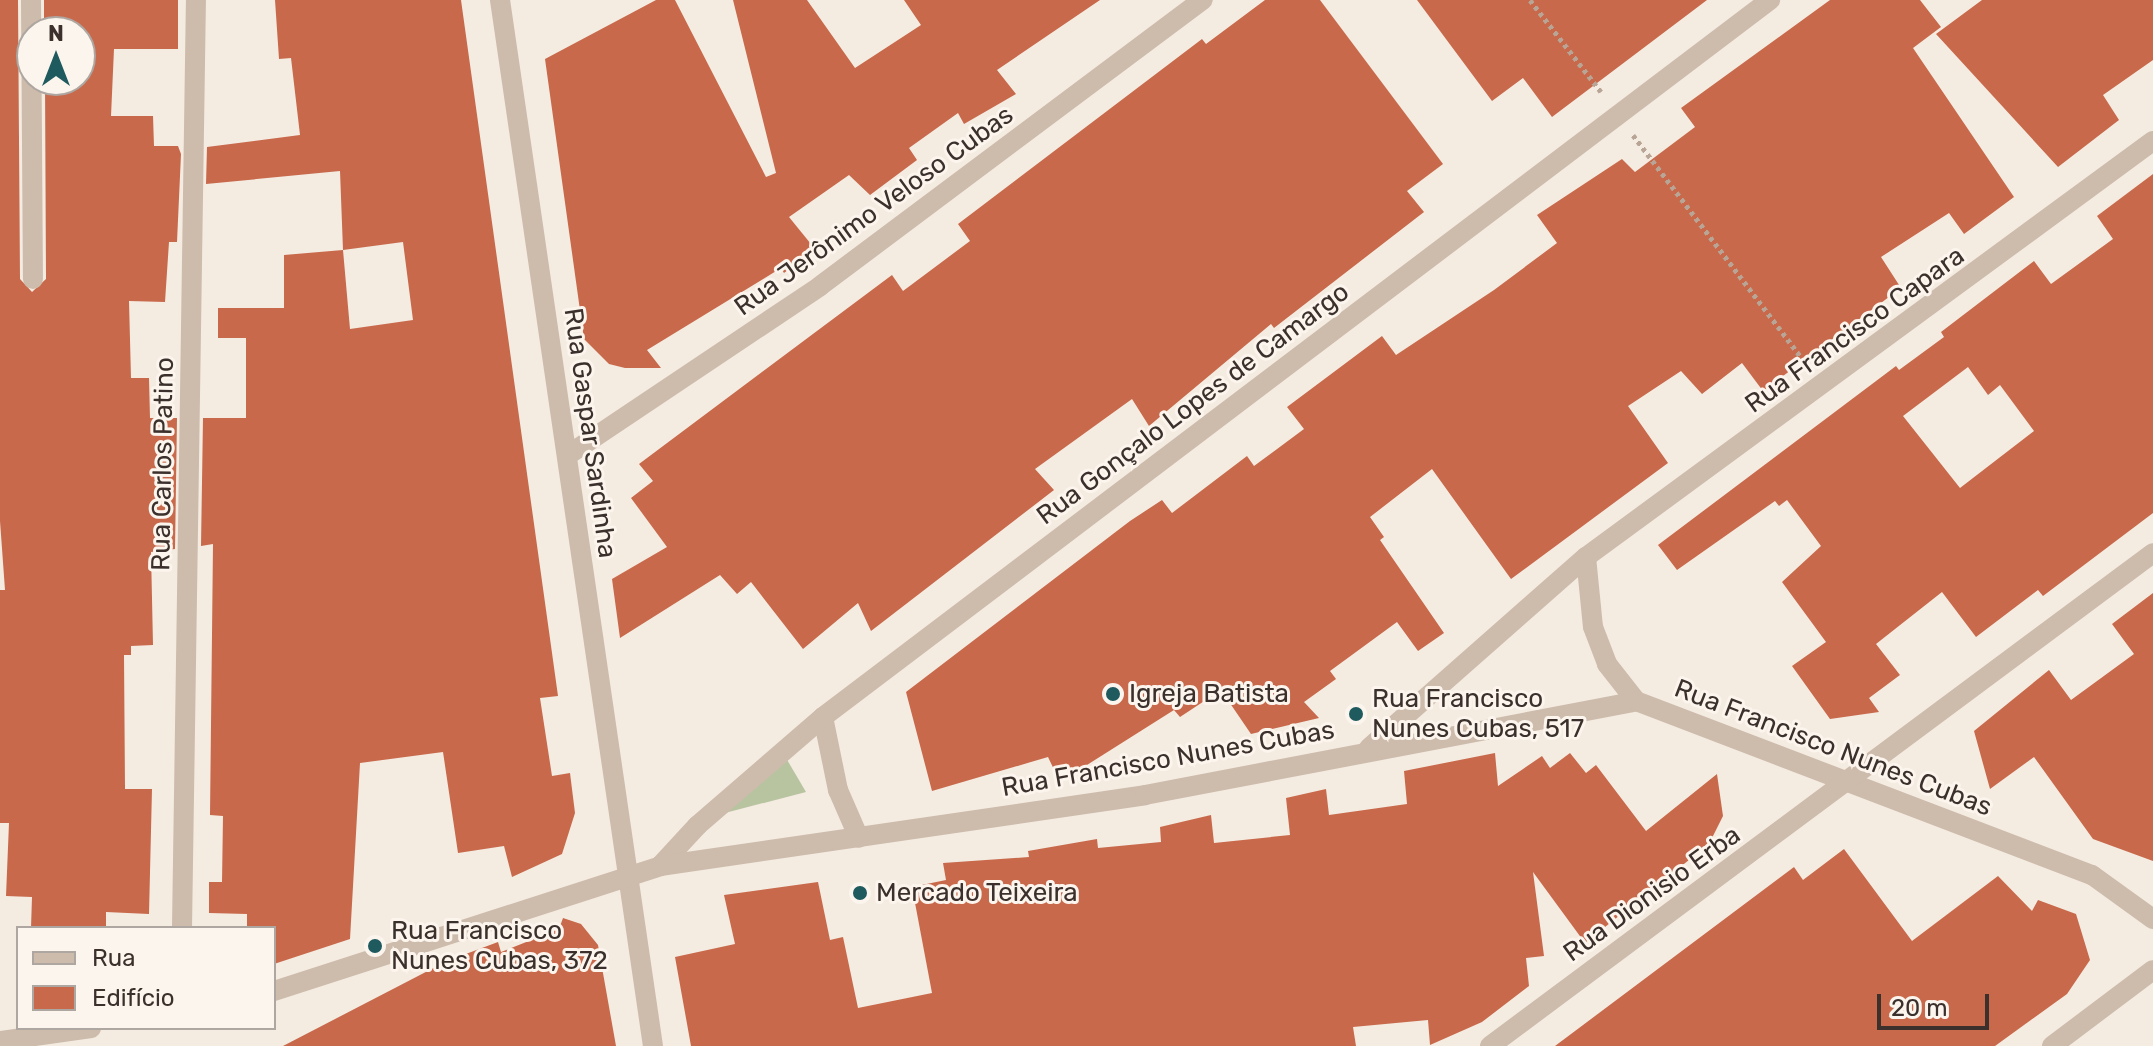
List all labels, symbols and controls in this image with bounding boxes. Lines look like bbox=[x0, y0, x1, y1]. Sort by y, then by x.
north arrow bbox=[16, 16, 96, 96]
text: N bbox=[48, 20, 64, 47]
street label: Rua Jerônimo Veloso Cubas bbox=[728, 99, 1020, 323]
street label: Rua Francisco Capara bbox=[1739, 240, 1971, 420]
street label: Rua Gonçalo Lopes de Camargo bbox=[1031, 276, 1355, 532]
street label: Rua Gaspar Sardinha bbox=[557, 306, 623, 560]
street label: Rua Carlos Patino bbox=[146, 357, 180, 571]
street label: Rua Francisco Nunes Cubas bbox=[1670, 673, 1996, 823]
place label: Igreja Batista bbox=[1129, 678, 1289, 710]
place label: Rua Francisco Nunes Cubas, 517 bbox=[1372, 683, 1584, 744]
marker: Igreja Batista bbox=[1104, 685, 1122, 703]
marker: Rua Francisco Nunes Cubas, 517 bbox=[1347, 705, 1365, 723]
street label: Rua Francisco Nunes Cubas bbox=[999, 714, 1337, 804]
street label: Rua Dionisio Erba bbox=[1558, 819, 1746, 969]
place label: Mercado Teixeira bbox=[876, 877, 1078, 909]
marker: Mercado Teixeira bbox=[851, 884, 869, 902]
place label: Rua Francisco Nunes Cubas, 372 bbox=[391, 915, 608, 976]
legend bbox=[16, 926, 276, 1030]
marker: Rua Francisco Nunes Cubas, 372 bbox=[366, 937, 384, 955]
text: Rua bbox=[92, 944, 135, 972]
scale bar bbox=[1881, 978, 1993, 1028]
text: Edifício bbox=[92, 984, 175, 1012]
text: 20 m bbox=[1891, 994, 1948, 1022]

